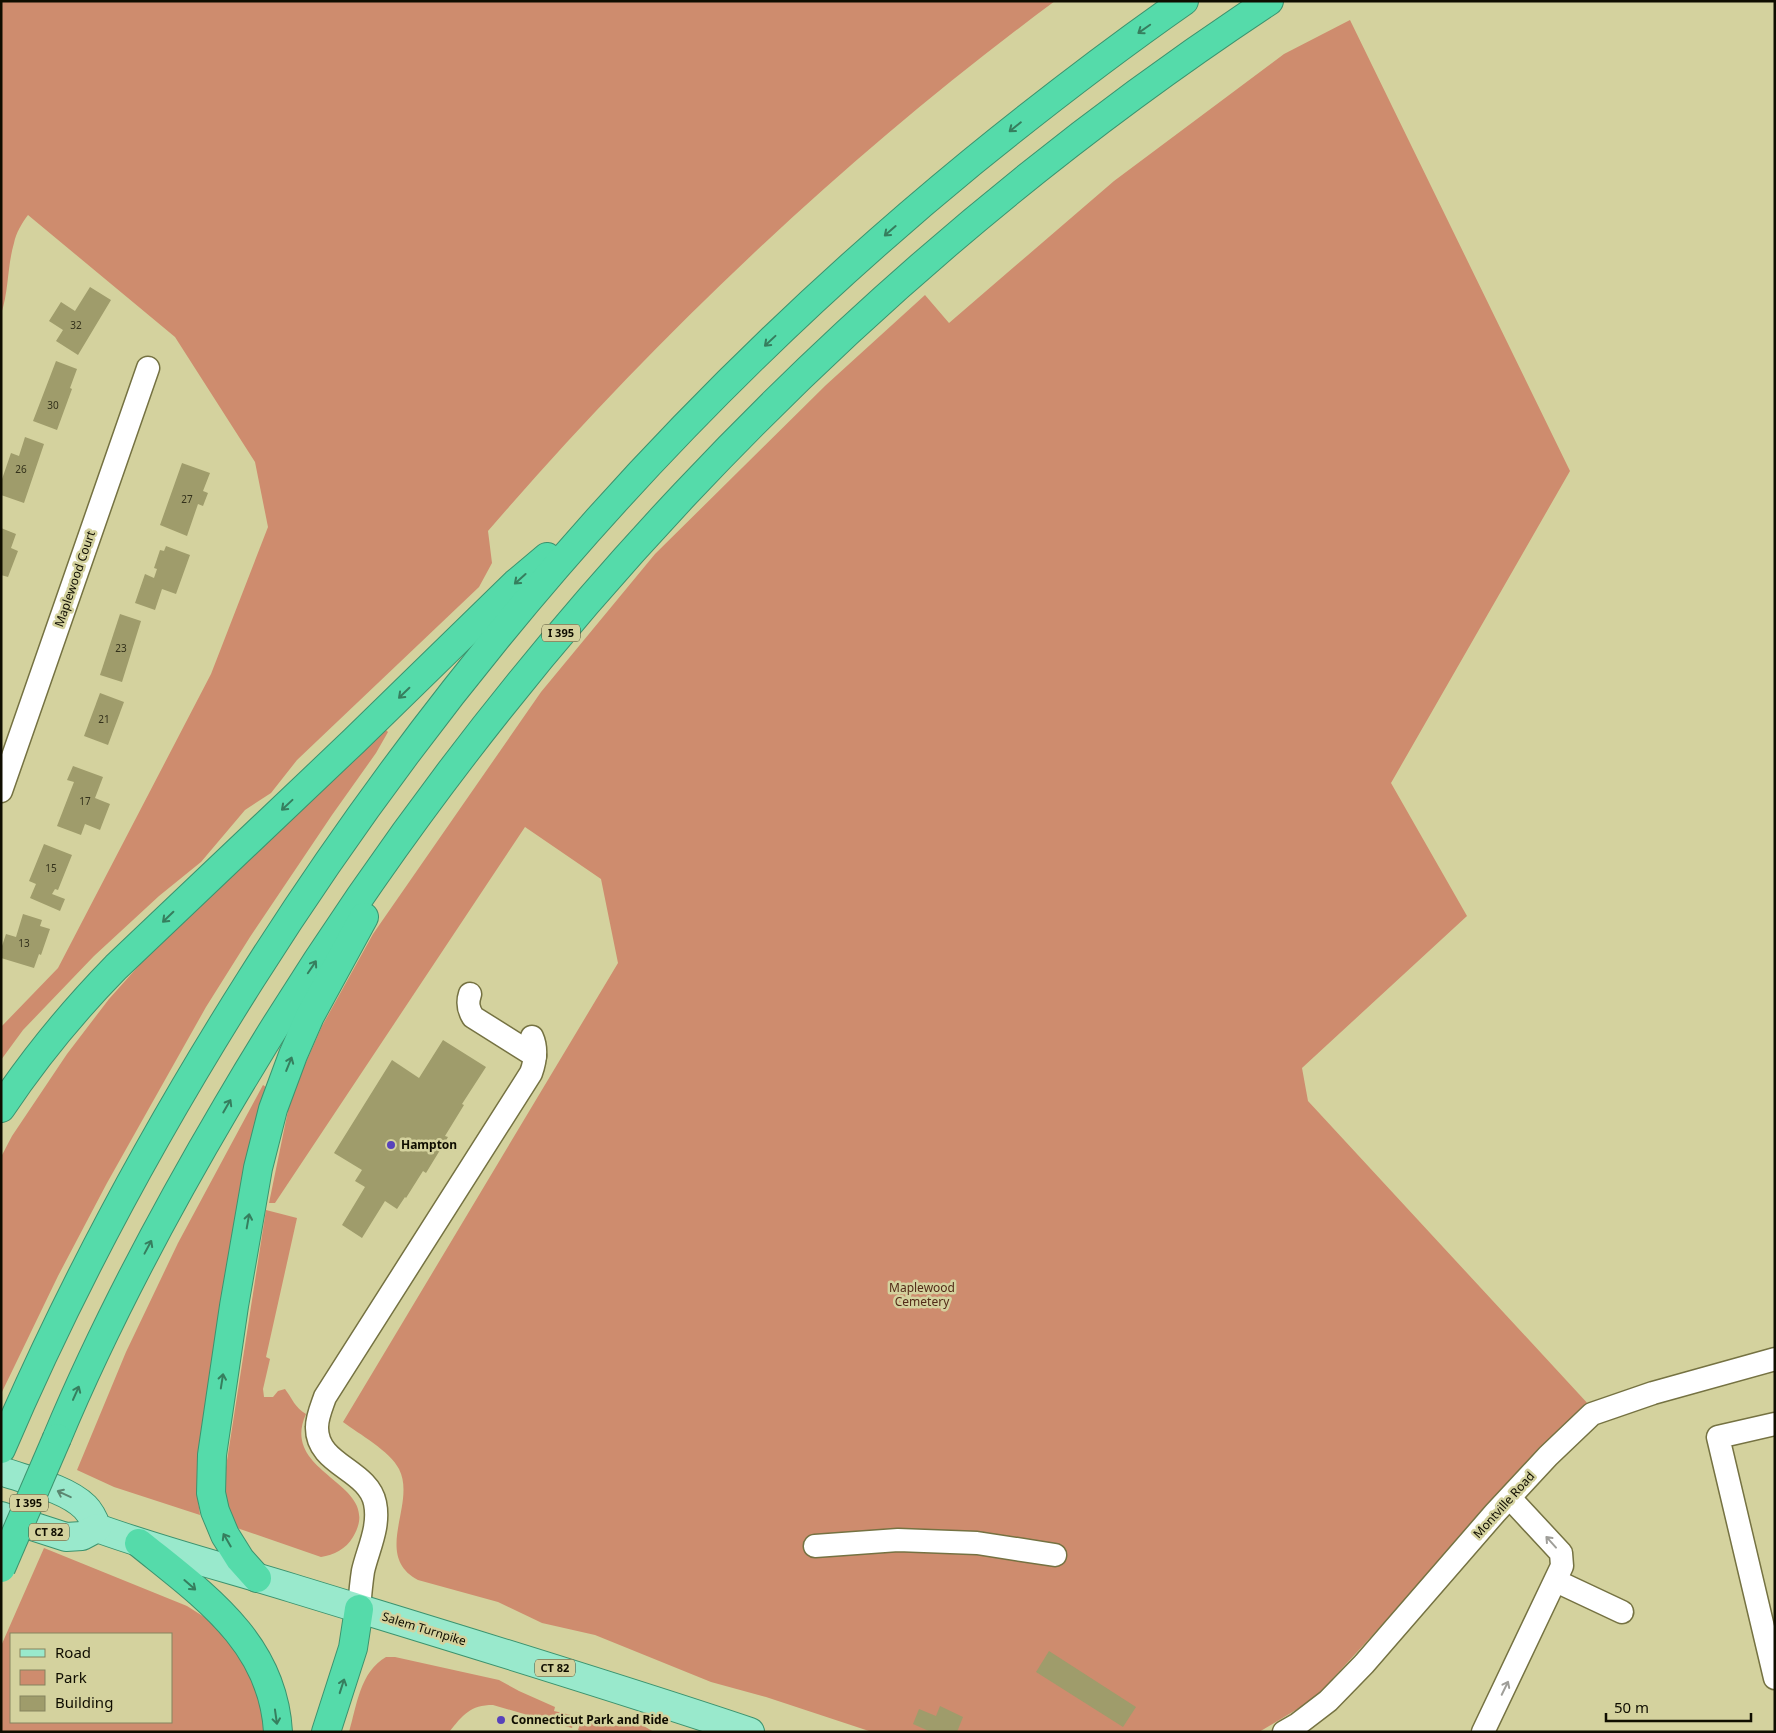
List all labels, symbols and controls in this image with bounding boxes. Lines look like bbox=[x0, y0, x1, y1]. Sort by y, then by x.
one-way arrow bbox=[1138, 24, 1152, 34]
one-way arrow bbox=[1009, 122, 1022, 133]
one-way arrow bbox=[884, 226, 897, 237]
house number: 32 bbox=[70, 318, 82, 332]
one-way arrow bbox=[764, 335, 776, 347]
house number: 30 bbox=[47, 398, 59, 412]
house number: 26 bbox=[15, 462, 27, 476]
house number: 27 bbox=[181, 492, 193, 506]
street label: Maplewood Court bbox=[50, 528, 99, 629]
one-way arrow bbox=[514, 573, 527, 585]
road number: I 395 bbox=[542, 624, 580, 641]
house number: 23 bbox=[115, 641, 127, 655]
one-way arrow bbox=[398, 687, 410, 699]
house number: 21 bbox=[98, 712, 110, 726]
house number: 17 bbox=[79, 794, 91, 808]
one-way arrow bbox=[280, 799, 293, 811]
house number: 15 bbox=[45, 861, 57, 875]
one-way arrow bbox=[162, 911, 175, 923]
house number: 13 bbox=[18, 936, 30, 950]
one-way arrow bbox=[307, 960, 317, 974]
one-way arrow bbox=[285, 1057, 295, 1072]
one-way arrow bbox=[223, 1099, 233, 1113]
place label: Hampton bbox=[401, 1136, 457, 1153]
marker: Hampton bbox=[385, 1139, 397, 1151]
one-way arrow bbox=[244, 1213, 254, 1229]
one-way arrow bbox=[143, 1240, 153, 1255]
park label: Maplewood Cemetery bbox=[889, 1279, 955, 1310]
one-way arrow bbox=[218, 1374, 228, 1390]
one-way arrow bbox=[72, 1386, 82, 1401]
street label: Montville Road bbox=[1469, 1468, 1538, 1542]
one-way arrow bbox=[57, 1489, 72, 1499]
road number: I 395 bbox=[10, 1495, 48, 1512]
road number: CT 82 bbox=[29, 1524, 69, 1540]
one-way arrow bbox=[222, 1533, 232, 1547]
one-way arrow bbox=[1545, 1536, 1557, 1549]
one-way arrow bbox=[183, 1579, 196, 1590]
street label: Salem Turnpike bbox=[380, 1608, 468, 1649]
legend bbox=[10, 1633, 172, 1723]
text: Road bbox=[55, 1642, 91, 1662]
road number: CT 82 bbox=[535, 1660, 575, 1676]
text: Park bbox=[55, 1667, 87, 1687]
one-way arrow bbox=[337, 1678, 347, 1694]
one-way arrow bbox=[1500, 1681, 1510, 1696]
scale bar bbox=[1606, 1690, 1751, 1722]
text: Building bbox=[55, 1692, 113, 1712]
text: 50 m bbox=[1614, 1697, 1649, 1717]
one-way arrow bbox=[271, 1709, 281, 1725]
place label: Connecticut Park and Ride bbox=[511, 1711, 669, 1728]
marker: Connecticut Park and Ride bbox=[495, 1714, 507, 1726]

